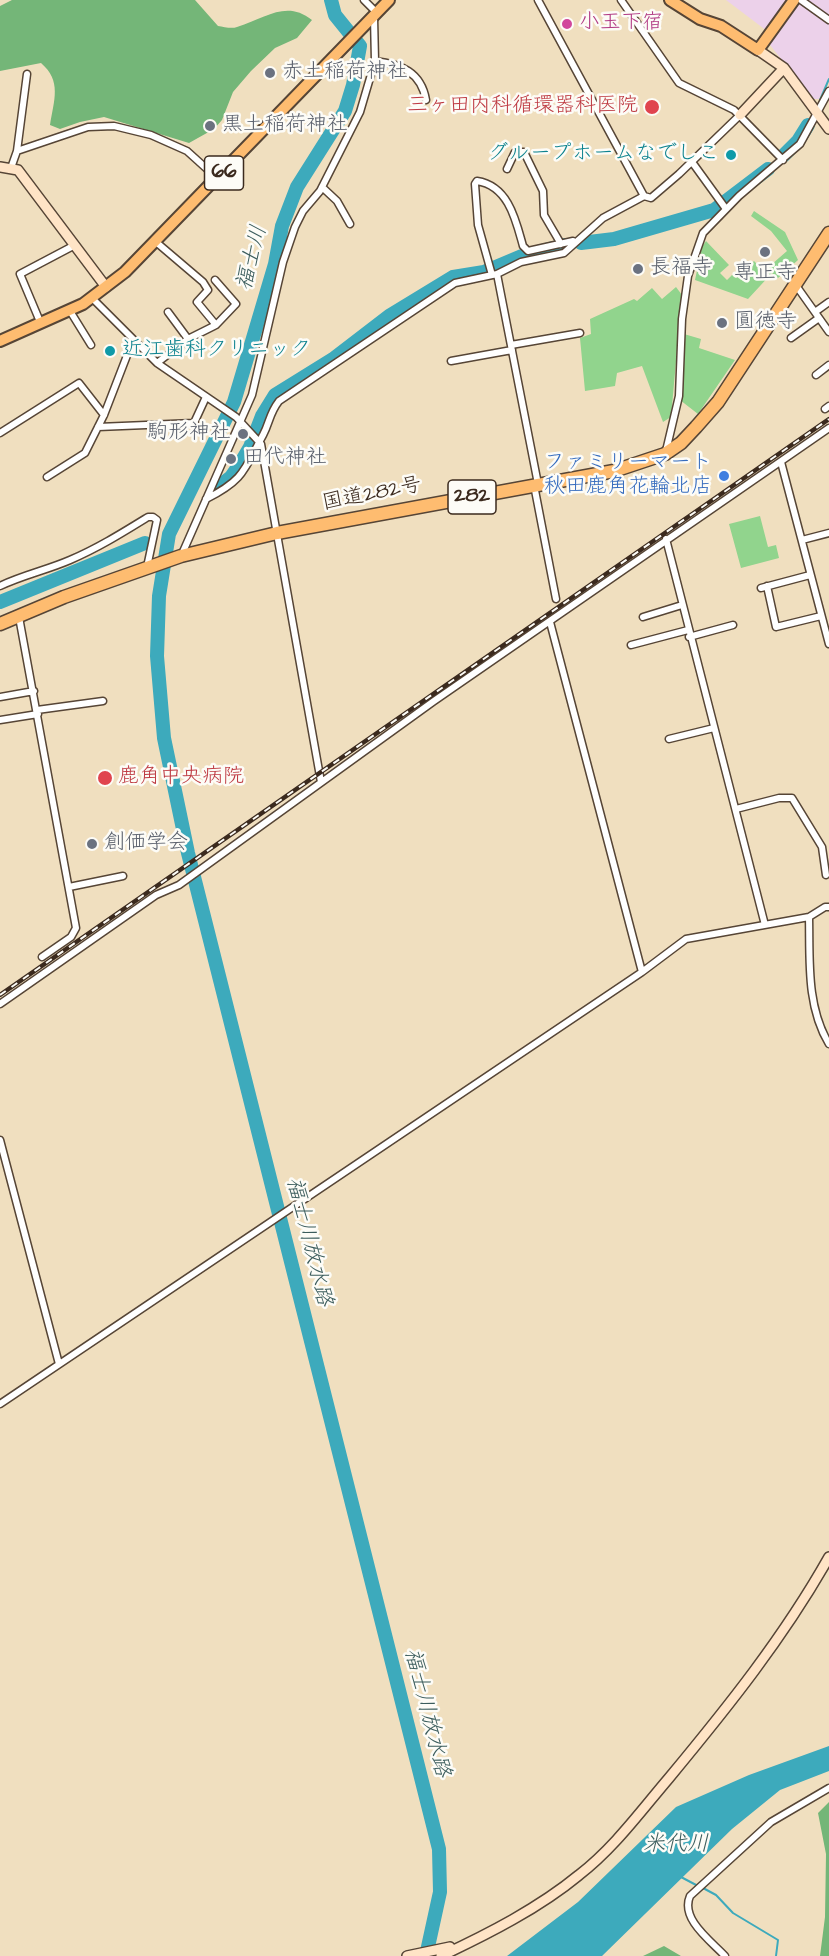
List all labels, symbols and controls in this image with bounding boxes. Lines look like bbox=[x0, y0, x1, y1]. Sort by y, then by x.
place label: 小玉下宿 bbox=[579, 11, 663, 37]
marker: 小玉下宿 bbox=[560, 17, 574, 31]
place label: 赤土稲荷神社 bbox=[282, 60, 408, 86]
marker: 赤土稲荷神社 bbox=[263, 66, 277, 80]
place label: 三ヶ田内科循環器科医院 bbox=[407, 94, 638, 120]
marker: 三ヶ田内科循環器科医院 bbox=[643, 98, 661, 116]
place label: 黒土稲荷神社 bbox=[222, 113, 348, 139]
marker: 黒土稲荷神社 bbox=[203, 119, 217, 133]
place label: グループホームなでしこ bbox=[487, 142, 719, 168]
marker: グループホームなでしこ bbox=[724, 148, 738, 162]
road number: 66 bbox=[204, 156, 244, 190]
water label: 福士川 bbox=[232, 223, 274, 293]
marker: 専正寺 bbox=[758, 245, 772, 259]
place label: 長福寺 bbox=[650, 256, 713, 282]
place label: 専正寺 bbox=[734, 261, 796, 287]
marker: 長福寺 bbox=[631, 262, 645, 276]
place label: 圓徳寺 bbox=[734, 310, 797, 336]
marker: 圓徳寺 bbox=[715, 316, 729, 330]
place label: 近江歯科クリニック bbox=[122, 338, 311, 364]
marker: 近江歯科クリニック bbox=[103, 344, 117, 358]
place label: 駒形神社 bbox=[147, 421, 231, 447]
marker: 駒形神社 bbox=[236, 427, 250, 441]
place label: 田代神社 bbox=[243, 446, 327, 472]
place label: ファミリーマート 秋田鹿角花輪北店 bbox=[544, 451, 712, 501]
marker: 田代神社 bbox=[224, 452, 238, 466]
marker: ファミリーマート 秋田鹿角花輪北店 bbox=[717, 469, 731, 483]
street label: 国道282号 bbox=[320, 473, 424, 517]
road number: 282 bbox=[448, 480, 496, 514]
place label: 鹿角中央病院 bbox=[118, 765, 244, 791]
marker: 鹿角中央病院 bbox=[96, 769, 114, 787]
place label: 創価学会 bbox=[104, 831, 188, 857]
marker: 創価学会 bbox=[85, 837, 99, 851]
water label: 福士川放水路 bbox=[279, 1175, 337, 1309]
water label: 福士川放水路 bbox=[397, 1646, 455, 1780]
water label: 米代川 bbox=[643, 1832, 709, 1858]

